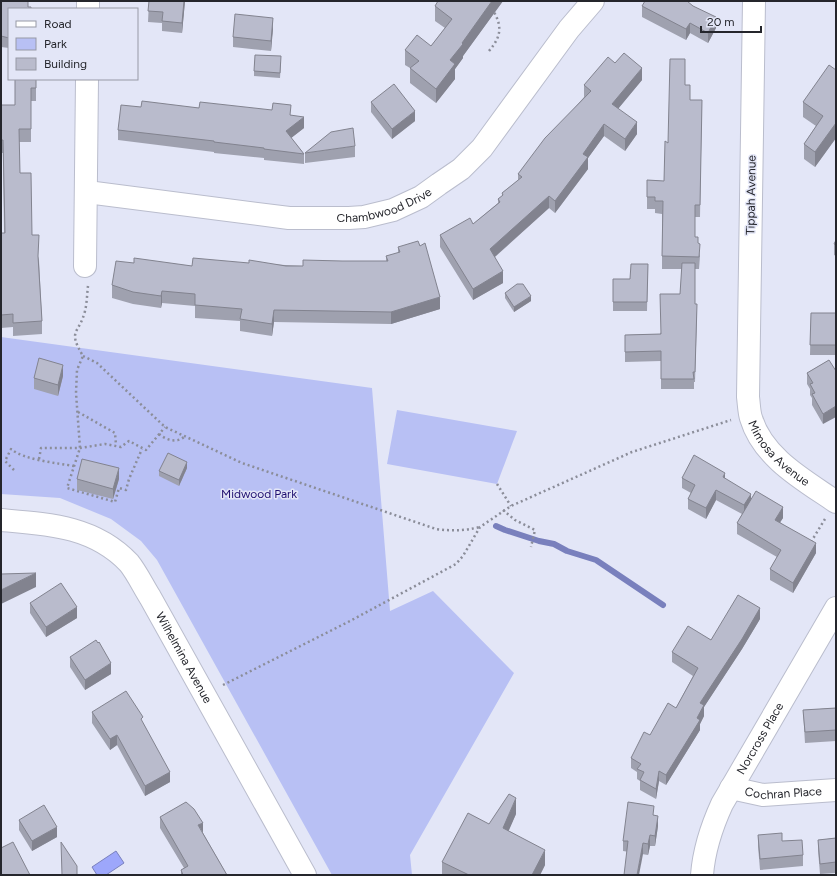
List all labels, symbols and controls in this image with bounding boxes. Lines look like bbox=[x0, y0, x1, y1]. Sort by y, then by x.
legend bbox=[8, 8, 138, 80]
scale bar bbox=[701, 8, 761, 34]
text: 20 m bbox=[707, 15, 735, 29]
text: Road bbox=[44, 17, 72, 31]
text: Park bbox=[44, 37, 67, 51]
text: Building bbox=[44, 57, 87, 71]
street label: Tippah Avenue bbox=[743, 154, 759, 235]
street label: Chambwood Drive bbox=[337, 184, 435, 225]
street label: Mimosa Avenue bbox=[745, 418, 812, 489]
park label: Midwood Park bbox=[221, 487, 297, 501]
street label: Wilhelmina Avenue bbox=[153, 610, 215, 706]
street label: Norcross Place bbox=[734, 700, 787, 777]
street label: Cochran Place bbox=[743, 784, 823, 802]

